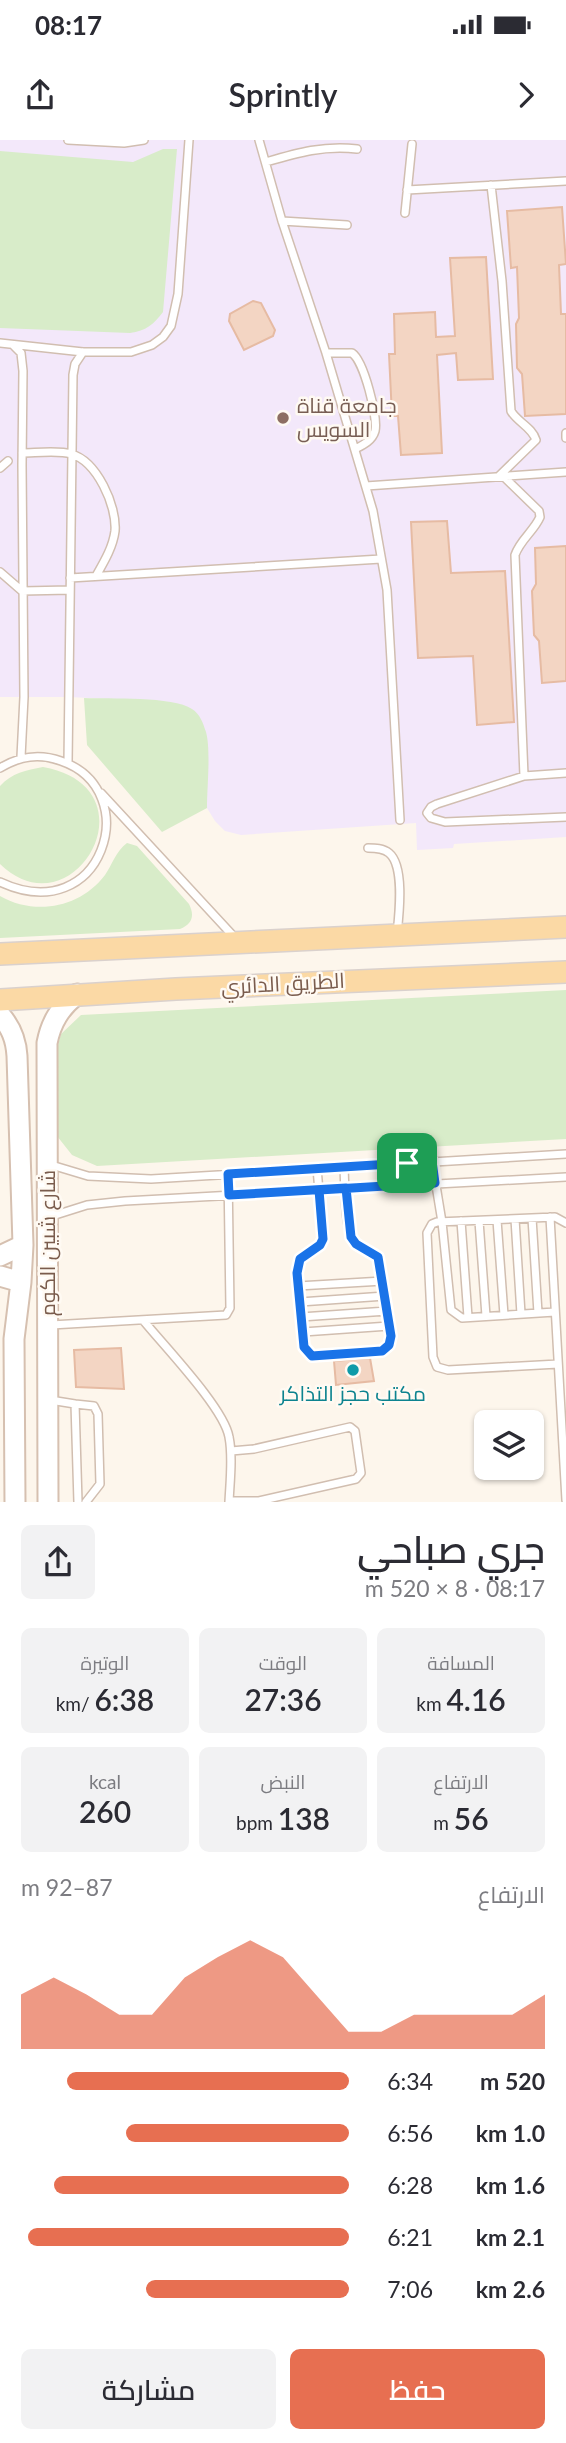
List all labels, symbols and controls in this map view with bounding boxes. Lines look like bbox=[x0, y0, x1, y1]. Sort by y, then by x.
text: 08:17 bbox=[35, 9, 102, 41]
text: Sprintly bbox=[229, 75, 337, 114]
icon: share bbox=[21, 76, 59, 114]
icon: forward bbox=[507, 76, 545, 114]
place label: جامعة قناة السويس bbox=[297, 392, 397, 443]
marker: جامعة قناة السويس bbox=[275, 410, 291, 426]
street label: الطريق الدائري bbox=[220, 967, 346, 1003]
pin bbox=[377, 1133, 437, 1193]
icon: arrive bbox=[388, 1144, 426, 1182]
street label: شارع شبين الكوم bbox=[34, 1170, 62, 1316]
marker: مكتب حجز التذاكر bbox=[345, 1362, 361, 1378]
place label: مكتب حجز التذاكر bbox=[279, 1380, 426, 1406]
map controls bbox=[474, 1410, 544, 1480]
button: layers bbox=[474, 1410, 544, 1480]
button: share bbox=[21, 1525, 95, 1599]
text: جري صباحي bbox=[357, 1525, 545, 1571]
text: 08:17 · 8 × 520 m bbox=[365, 1574, 545, 1602]
text: الوتيرة bbox=[81, 1651, 129, 1674]
text: الوقت bbox=[259, 1651, 307, 1674]
text: المسافة bbox=[427, 1651, 495, 1674]
text: 6:38 bbox=[94, 1681, 154, 1717]
text: 27:36 bbox=[244, 1681, 322, 1717]
text: 4.16 bbox=[446, 1681, 506, 1717]
text: /km bbox=[56, 1692, 94, 1715]
text: km bbox=[416, 1692, 446, 1715]
text: kcal bbox=[89, 1770, 121, 1793]
text: النبض bbox=[261, 1770, 305, 1793]
text: الارتفاع bbox=[433, 1770, 489, 1793]
text: 260 bbox=[79, 1793, 131, 1829]
text: 138 bbox=[278, 1800, 330, 1836]
text: 56 bbox=[454, 1800, 489, 1836]
text: bpm bbox=[236, 1811, 278, 1834]
text: m bbox=[433, 1811, 454, 1834]
text: 87–92 m bbox=[21, 1873, 113, 1901]
text: الارتفاع bbox=[478, 1880, 545, 1908]
text: 6:34 bbox=[387, 2067, 433, 2095]
text: 520 m bbox=[480, 2067, 545, 2095]
text: 6:56 bbox=[387, 2119, 433, 2147]
text: 1.0 km bbox=[476, 2119, 545, 2147]
text: 6:28 bbox=[387, 2171, 433, 2199]
text: 1.6 km bbox=[476, 2171, 545, 2199]
text: 6:21 bbox=[387, 2223, 433, 2251]
text: 2.1 km bbox=[476, 2223, 545, 2251]
text: 7:06 bbox=[387, 2275, 433, 2303]
text: 2.6 km bbox=[476, 2275, 545, 2303]
button: مشاركة bbox=[21, 2349, 276, 2429]
button: حفظ bbox=[290, 2349, 545, 2429]

